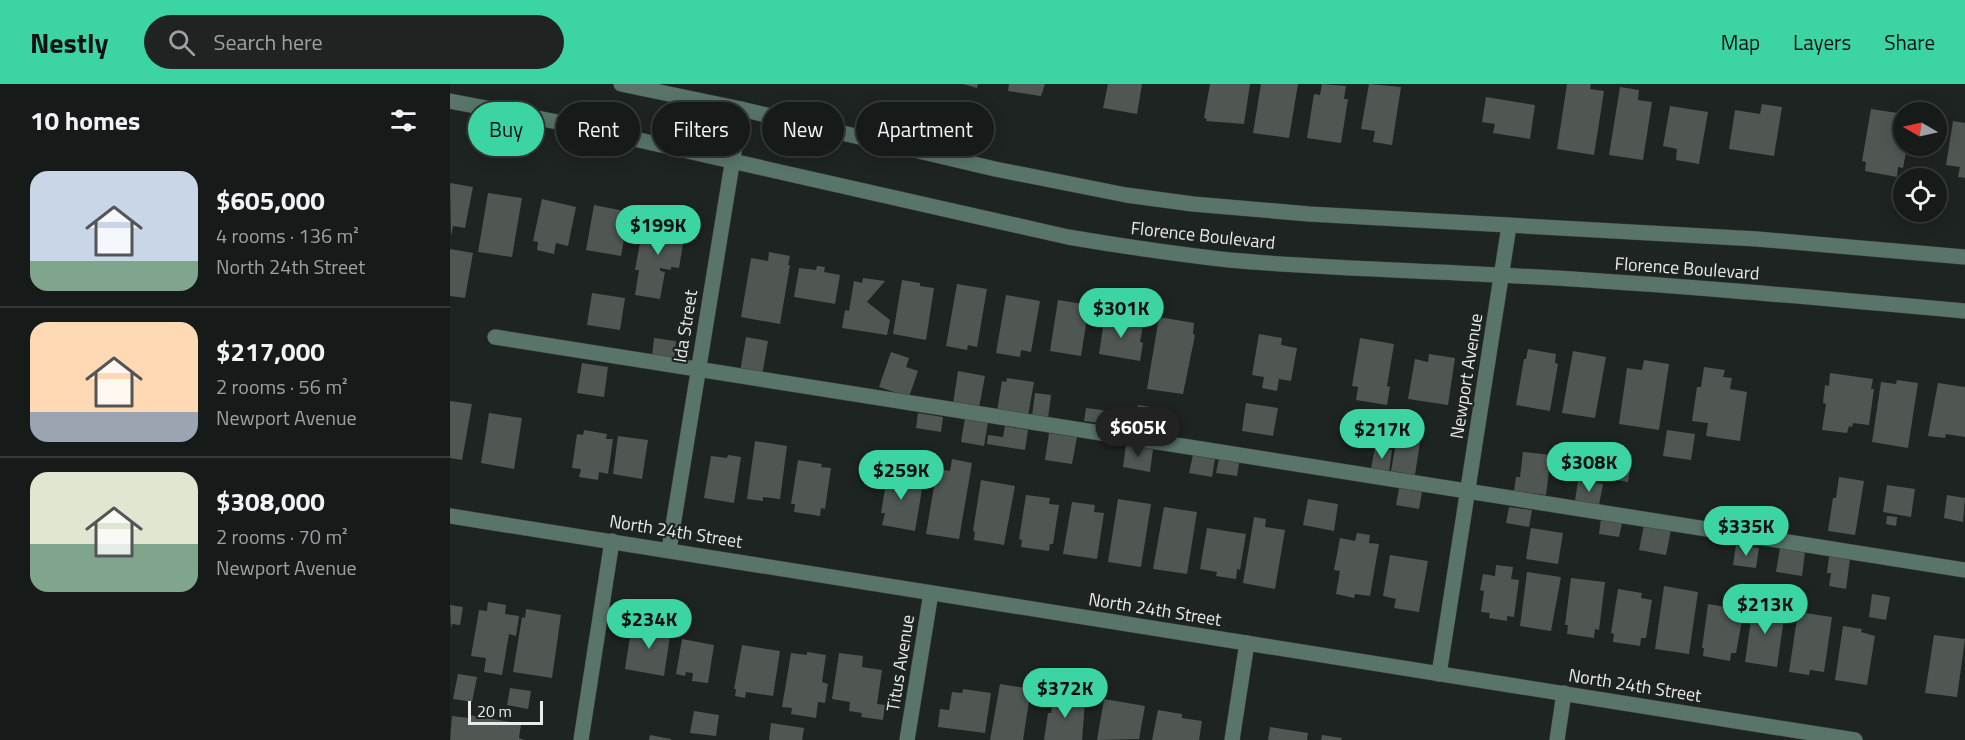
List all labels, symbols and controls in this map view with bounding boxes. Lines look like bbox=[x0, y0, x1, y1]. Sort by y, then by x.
search box bbox=[144, 15, 564, 69]
text: Nestly bbox=[30, 21, 108, 64]
text: Search here bbox=[213, 25, 323, 59]
icon: search bbox=[165, 26, 198, 59]
text: Map bbox=[1721, 26, 1760, 58]
text: Layers bbox=[1793, 26, 1851, 58]
text: Share bbox=[1884, 26, 1935, 58]
text: 10 homes bbox=[30, 101, 140, 140]
chip: Buy bbox=[468, 102, 544, 156]
chip: Rent bbox=[556, 102, 640, 156]
chip: Filters bbox=[652, 102, 750, 156]
chip: New bbox=[762, 102, 844, 156]
chip: Apartment bbox=[856, 102, 994, 156]
north arrow bbox=[1893, 102, 1947, 156]
map controls bbox=[1893, 102, 1947, 222]
icon: filters bbox=[387, 104, 420, 137]
button: locate bbox=[1893, 168, 1947, 222]
text: $605,000 bbox=[216, 181, 325, 220]
icon: home bbox=[78, 195, 150, 267]
pin: $199K bbox=[616, 205, 700, 256]
text: $199K bbox=[630, 209, 686, 240]
street label: Florence Boulevard bbox=[1129, 214, 1277, 256]
text: 4 rooms · 136 m² bbox=[216, 220, 359, 251]
street label: Florence Boulevard bbox=[1614, 249, 1760, 287]
text: North 24th Street bbox=[216, 251, 365, 282]
street label: Ida Street bbox=[666, 287, 704, 364]
pin: $301K bbox=[1079, 288, 1163, 339]
text: $301K bbox=[1093, 292, 1149, 323]
street label: Newport Avenue bbox=[1443, 311, 1489, 441]
text: $217,000 bbox=[216, 332, 325, 371]
icon: home bbox=[78, 346, 150, 418]
text: 2 rooms · 56 m² bbox=[216, 371, 348, 402]
text: Newport Avenue bbox=[216, 402, 357, 433]
pin: $605K bbox=[1096, 407, 1180, 458]
pin: $217K bbox=[1340, 409, 1424, 460]
text: $605K bbox=[1110, 411, 1166, 442]
text: $217K bbox=[1354, 413, 1410, 444]
pin: $308K bbox=[1547, 442, 1631, 493]
text: $308K bbox=[1561, 446, 1617, 477]
pin: $259K bbox=[859, 450, 943, 501]
text: $259K bbox=[873, 454, 929, 485]
text: $308,000 bbox=[216, 482, 325, 521]
icon: home bbox=[78, 496, 150, 568]
pin: $335K bbox=[1704, 506, 1788, 557]
street label: North 24th Street bbox=[608, 507, 745, 555]
text: $335K bbox=[1718, 510, 1774, 541]
text: 2 rooms · 70 m² bbox=[216, 521, 348, 552]
text: Newport Avenue bbox=[216, 552, 357, 583]
pin: $213K bbox=[1723, 584, 1807, 635]
street label: North 24th Street bbox=[1087, 585, 1224, 633]
text: $213K bbox=[1737, 588, 1793, 619]
pin: $234K bbox=[607, 599, 691, 650]
text: $234K bbox=[621, 603, 677, 634]
street label: Titus Avenue bbox=[879, 613, 921, 713]
street label: North 24th Street bbox=[1567, 661, 1704, 709]
pin: $372K bbox=[1023, 668, 1107, 719]
text: $372K bbox=[1037, 672, 1093, 703]
scale bar bbox=[468, 698, 543, 726]
text: 20 m bbox=[477, 699, 512, 723]

